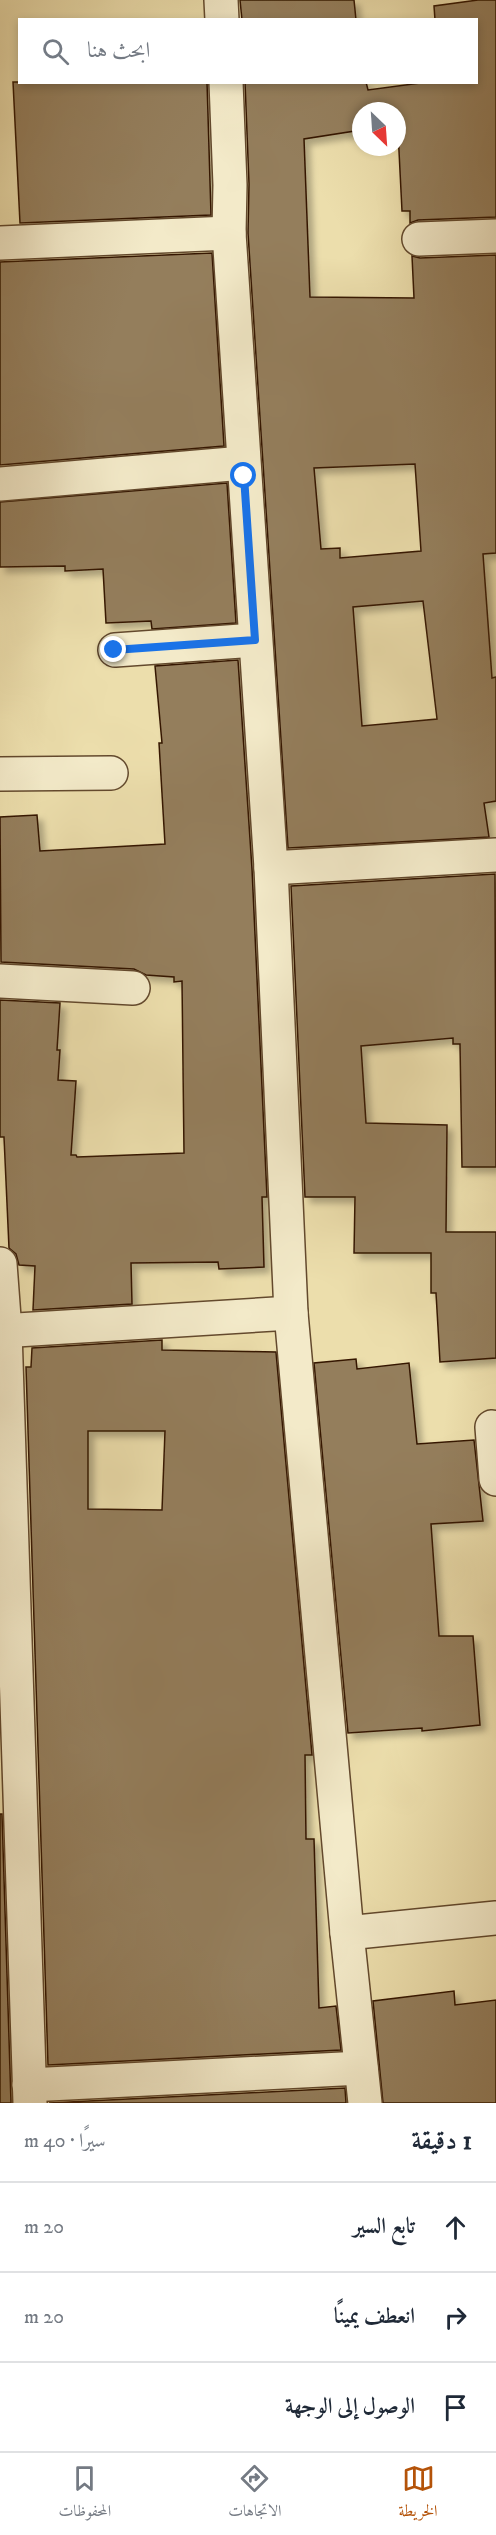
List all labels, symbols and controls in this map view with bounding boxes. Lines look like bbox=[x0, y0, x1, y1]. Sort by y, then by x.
search box bbox=[18, 18, 478, 84]
icon: search bbox=[39, 35, 72, 68]
text: ابحث هنا bbox=[87, 37, 150, 64]
north arrow bbox=[352, 102, 406, 156]
route start bbox=[230, 462, 256, 488]
route end bbox=[100, 636, 126, 662]
text: 1 دقيقة bbox=[411, 2125, 472, 2158]
text: سيرًا · 40 m bbox=[24, 2129, 106, 2154]
icon: ahead bbox=[439, 2211, 472, 2244]
text: تابع السير bbox=[353, 2213, 415, 2240]
text: 20 m bbox=[24, 2215, 64, 2240]
icon: right bbox=[439, 2301, 472, 2334]
text: انعطف يمينًا bbox=[334, 2303, 415, 2330]
text: 20 m bbox=[24, 2305, 64, 2330]
icon: arrive bbox=[439, 2391, 472, 2424]
text: الوصول إلى الوجهة bbox=[285, 2393, 415, 2420]
tab: المحفوظات bbox=[59, 2462, 111, 2526]
tab: الاتجاهات bbox=[228, 2462, 282, 2526]
tab: الخريطة bbox=[399, 2462, 438, 2526]

